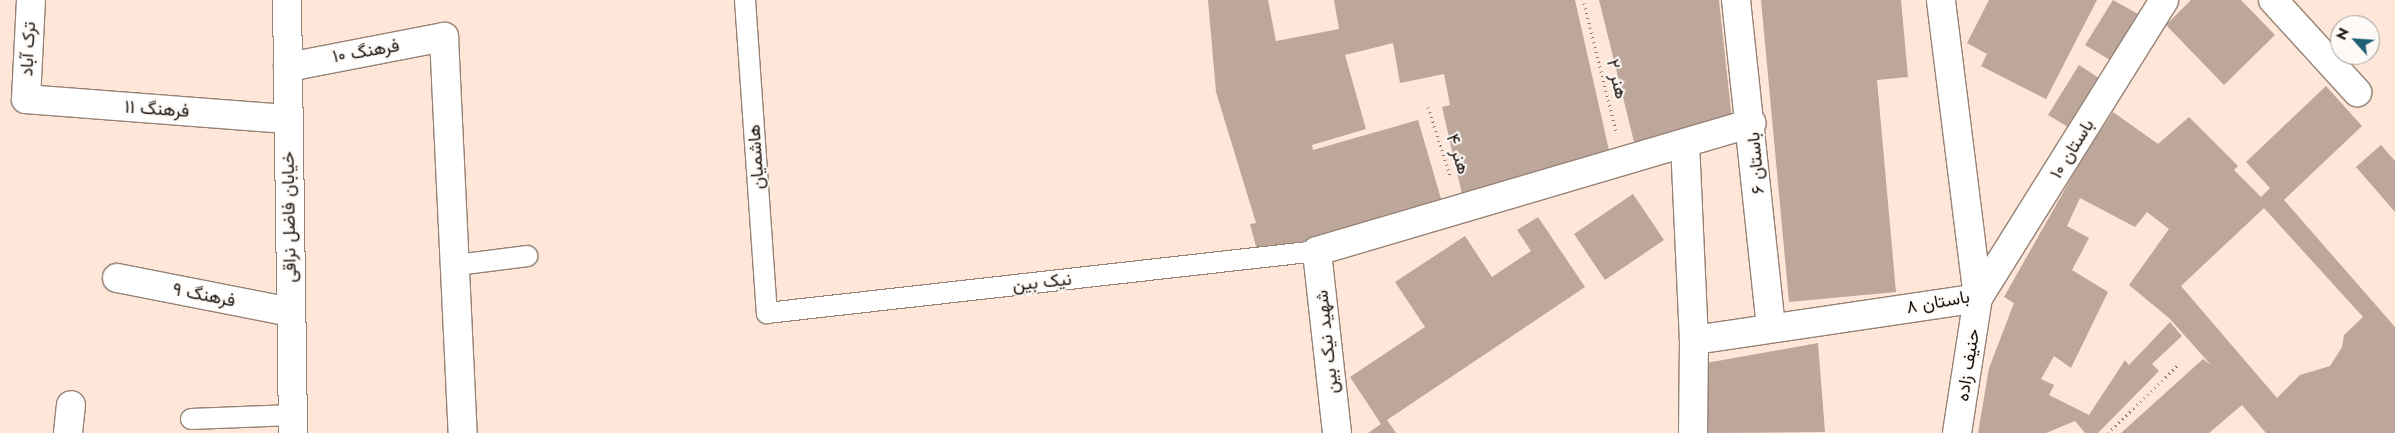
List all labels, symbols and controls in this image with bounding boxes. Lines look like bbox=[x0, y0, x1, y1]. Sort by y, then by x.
north arrow bbox=[2330, 15, 2380, 65]
street label: ترک آباد bbox=[16, 21, 40, 77]
text: N bbox=[2331, 24, 2354, 43]
street label: فرهنگ ۱۰ bbox=[331, 35, 401, 67]
street label: هنر ۲ bbox=[1602, 57, 1632, 101]
street label: فرهنگ ۱۱ bbox=[124, 96, 190, 122]
street label: باستان ۱۰ bbox=[2045, 115, 2099, 183]
street label: هاشمیان bbox=[743, 124, 769, 190]
street label: هنر ۴ bbox=[1441, 131, 1475, 177]
street label: باستان ۶ bbox=[1743, 131, 1769, 195]
street label: خیابان فاضل نراقی bbox=[277, 151, 301, 283]
street label: نیک بین bbox=[1011, 268, 1073, 296]
street label: فرهنگ ۹ bbox=[171, 278, 237, 312]
street label: باستان ۸ bbox=[1905, 286, 1971, 318]
street label: شهید نیک بین bbox=[1311, 289, 1343, 395]
street label: حنیف زاده bbox=[1952, 327, 1984, 403]

